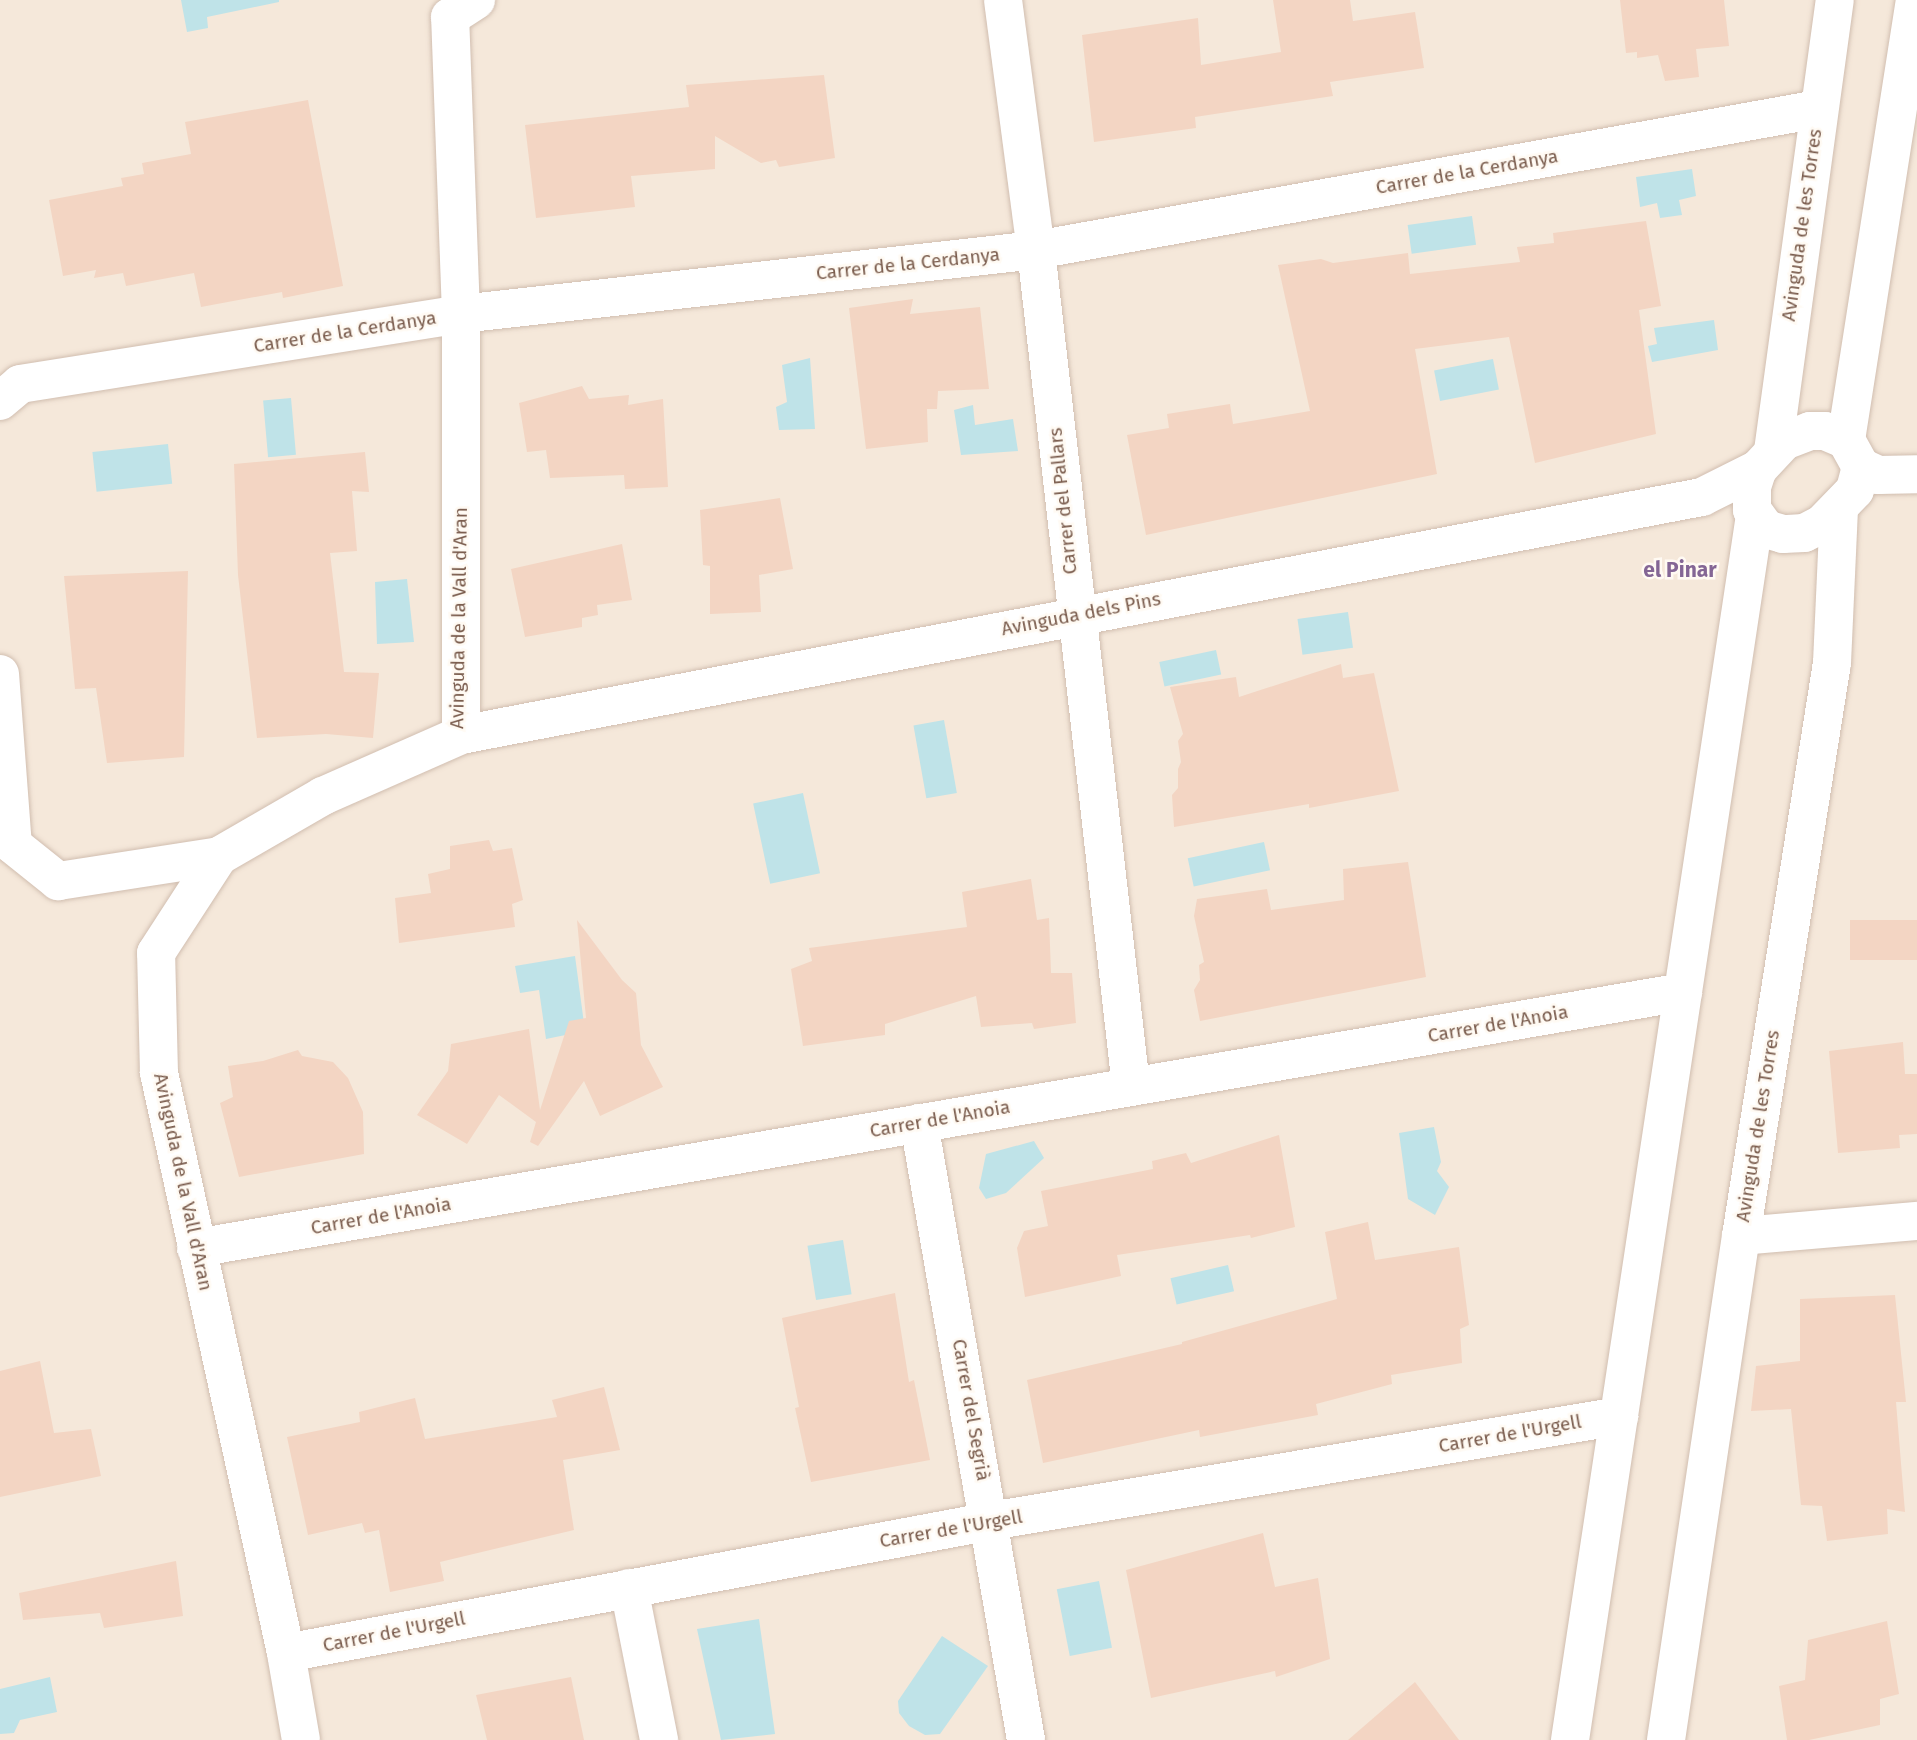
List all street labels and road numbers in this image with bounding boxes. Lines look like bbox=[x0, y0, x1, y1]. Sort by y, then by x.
street label: Avinguda de les Torres bbox=[1777, 127, 1827, 323]
street label: Carrer de la Cerdanya bbox=[1374, 145, 1560, 199]
street label: Carrer de la Cerdanya bbox=[815, 243, 1001, 285]
street label: Carrer de la Cerdanya bbox=[252, 306, 438, 358]
street label: Carrer del Pallars bbox=[1044, 427, 1082, 575]
street label: Avinguda de la Vall d'Aran bbox=[446, 507, 472, 729]
street label: Avinguda dels Pins bbox=[999, 587, 1163, 641]
street label: Carrer de l'Anoia bbox=[1426, 1000, 1570, 1048]
street label: Avinguda de les Torres bbox=[1732, 1028, 1784, 1224]
street label: Avinguda de la Vall d'Aran bbox=[149, 1071, 217, 1293]
street label: Carrer de l'Anoia bbox=[868, 1095, 1012, 1143]
street label: Carrer de l'Anoia bbox=[309, 1192, 453, 1240]
street label: Carrer del Segrià bbox=[947, 1337, 995, 1483]
street label: Carrer de l'Urgell bbox=[1437, 1410, 1583, 1458]
street label: Carrer de l'Urgell bbox=[878, 1505, 1024, 1553]
street label: Carrer de l'Urgell bbox=[321, 1607, 467, 1657]

